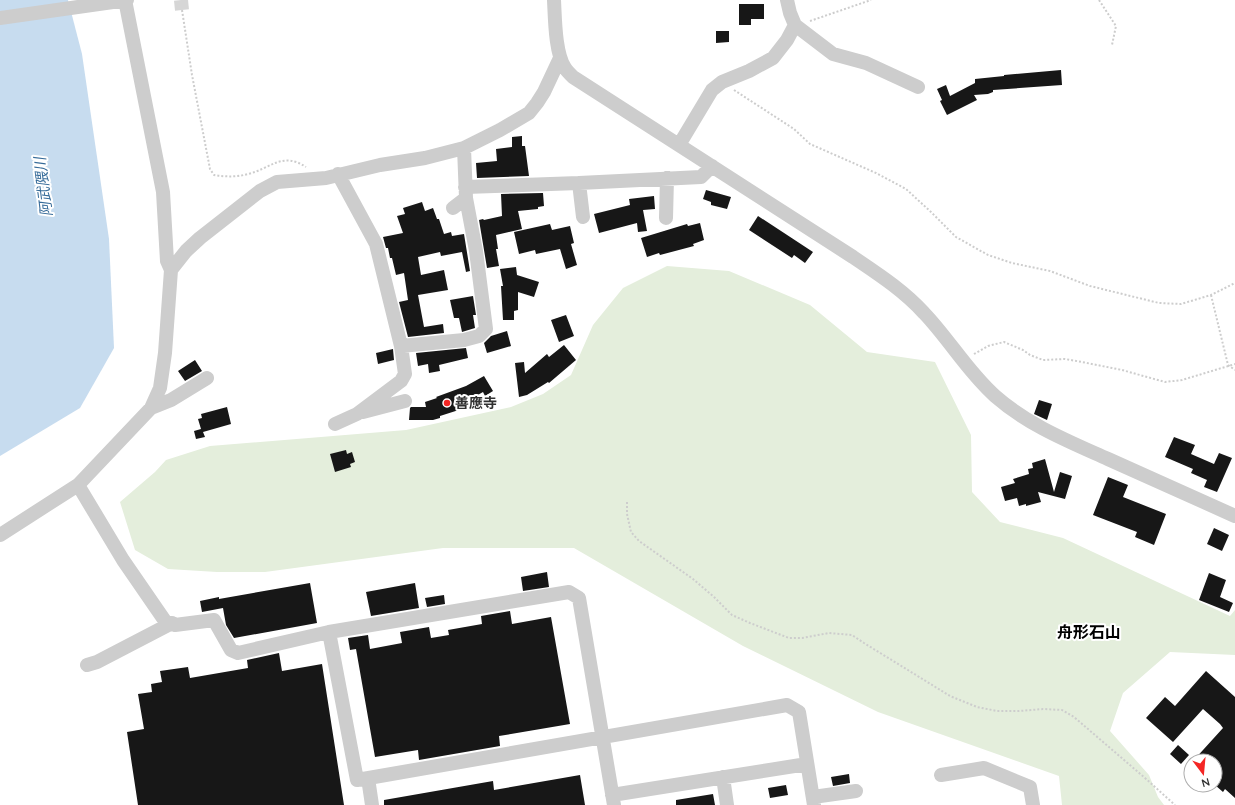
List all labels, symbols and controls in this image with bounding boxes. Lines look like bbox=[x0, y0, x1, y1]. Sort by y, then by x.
water label: 阿武隈川 bbox=[30, 154, 56, 218]
place label: 善應寺 bbox=[455, 394, 497, 412]
marker: 善應寺 bbox=[442, 398, 452, 408]
district label: 舟形石山 bbox=[1057, 622, 1121, 642]
north arrow bbox=[1183, 753, 1223, 793]
text: N bbox=[1200, 775, 1212, 790]

